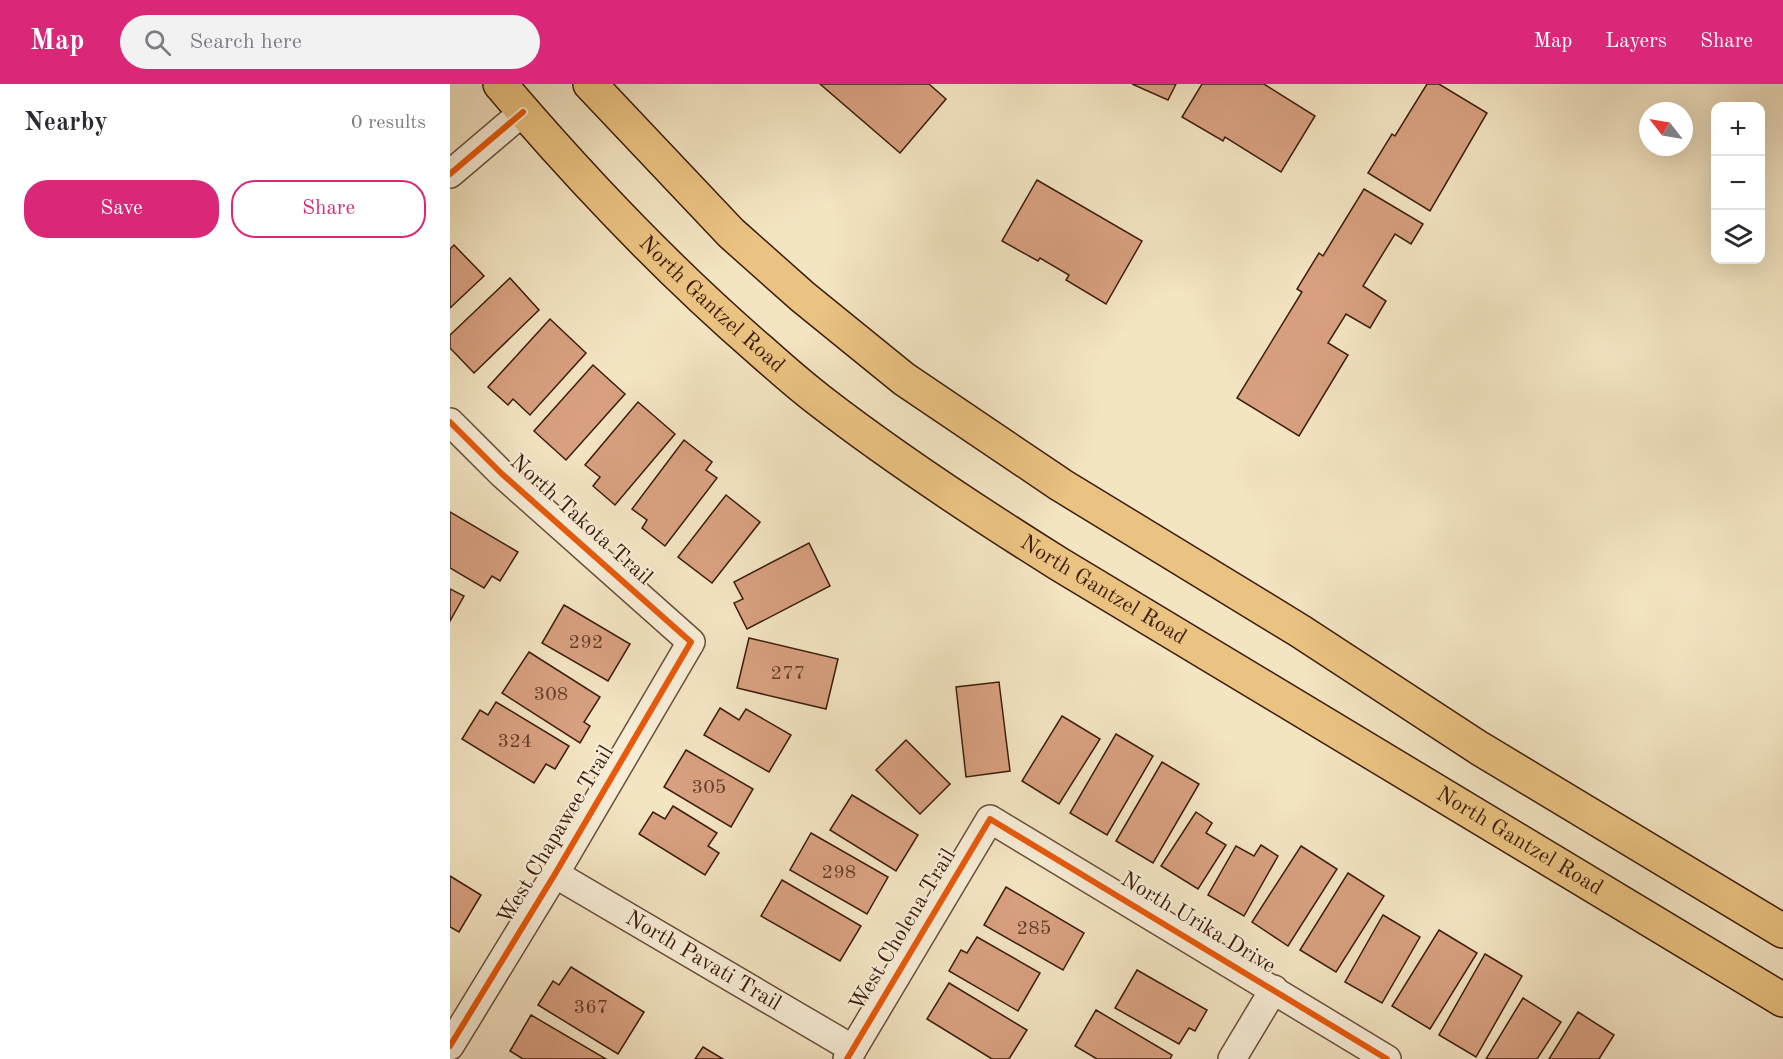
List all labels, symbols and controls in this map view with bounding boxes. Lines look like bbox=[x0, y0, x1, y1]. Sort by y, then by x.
search box bbox=[120, 15, 540, 69]
icon: search bbox=[141, 26, 174, 59]
text: Map bbox=[30, 28, 84, 56]
text: Search here bbox=[189, 31, 302, 53]
text: Map bbox=[1533, 31, 1572, 52]
text: Layers bbox=[1605, 31, 1667, 52]
text: Share bbox=[1700, 31, 1753, 52]
north arrow bbox=[1639, 102, 1693, 156]
map controls bbox=[1711, 102, 1765, 264]
button: + bbox=[1711, 102, 1765, 156]
text: Nearby bbox=[24, 110, 108, 136]
text: 0 results bbox=[351, 113, 426, 133]
button: − bbox=[1711, 156, 1765, 210]
button: Save bbox=[24, 180, 219, 238]
button: Share bbox=[231, 180, 426, 238]
button: layers bbox=[1711, 210, 1765, 264]
street label: North Gantzel Road bbox=[634, 232, 789, 377]
street label: North Takota Trail bbox=[506, 451, 656, 589]
street label: North Gantzel Road bbox=[1016, 531, 1190, 649]
house number: 292 bbox=[569, 633, 603, 653]
house number: 277 bbox=[771, 664, 805, 684]
house number: 308 bbox=[534, 685, 568, 705]
house number: 324 bbox=[498, 732, 532, 752]
street label: West Chapawee Trail bbox=[494, 742, 618, 928]
house number: 305 bbox=[692, 778, 726, 798]
street label: North Gantzel Road bbox=[1432, 783, 1607, 900]
street label: West Cholena Trail bbox=[846, 845, 960, 1015]
house number: 298 bbox=[822, 863, 856, 883]
street label: North Urika Drive bbox=[1117, 868, 1279, 978]
street label: North Pavati Trail bbox=[622, 907, 785, 1015]
house number: 285 bbox=[1017, 919, 1051, 939]
house number: 367 bbox=[574, 998, 608, 1018]

